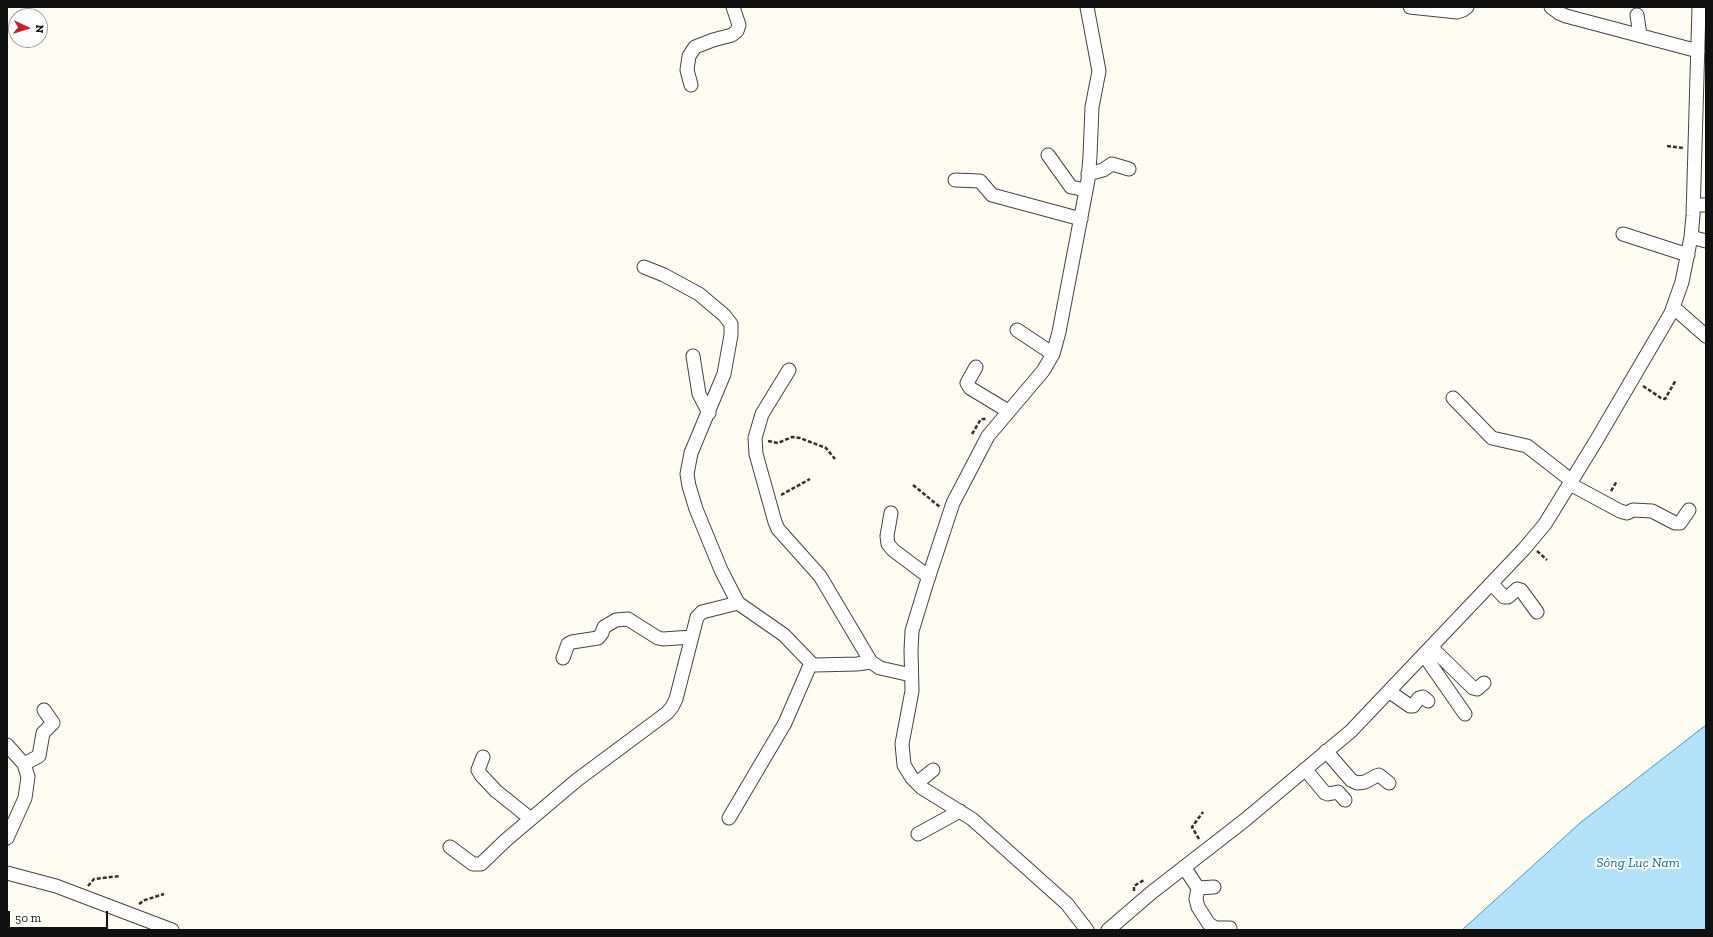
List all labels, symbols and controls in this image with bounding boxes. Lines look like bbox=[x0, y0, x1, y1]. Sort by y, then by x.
north arrow bbox=[8, 8, 48, 48]
text: N bbox=[33, 24, 46, 33]
water label: Sông Lục Nam bbox=[1596, 855, 1680, 871]
scale bar bbox=[10, 903, 110, 929]
text: 50 m bbox=[15, 911, 41, 925]

